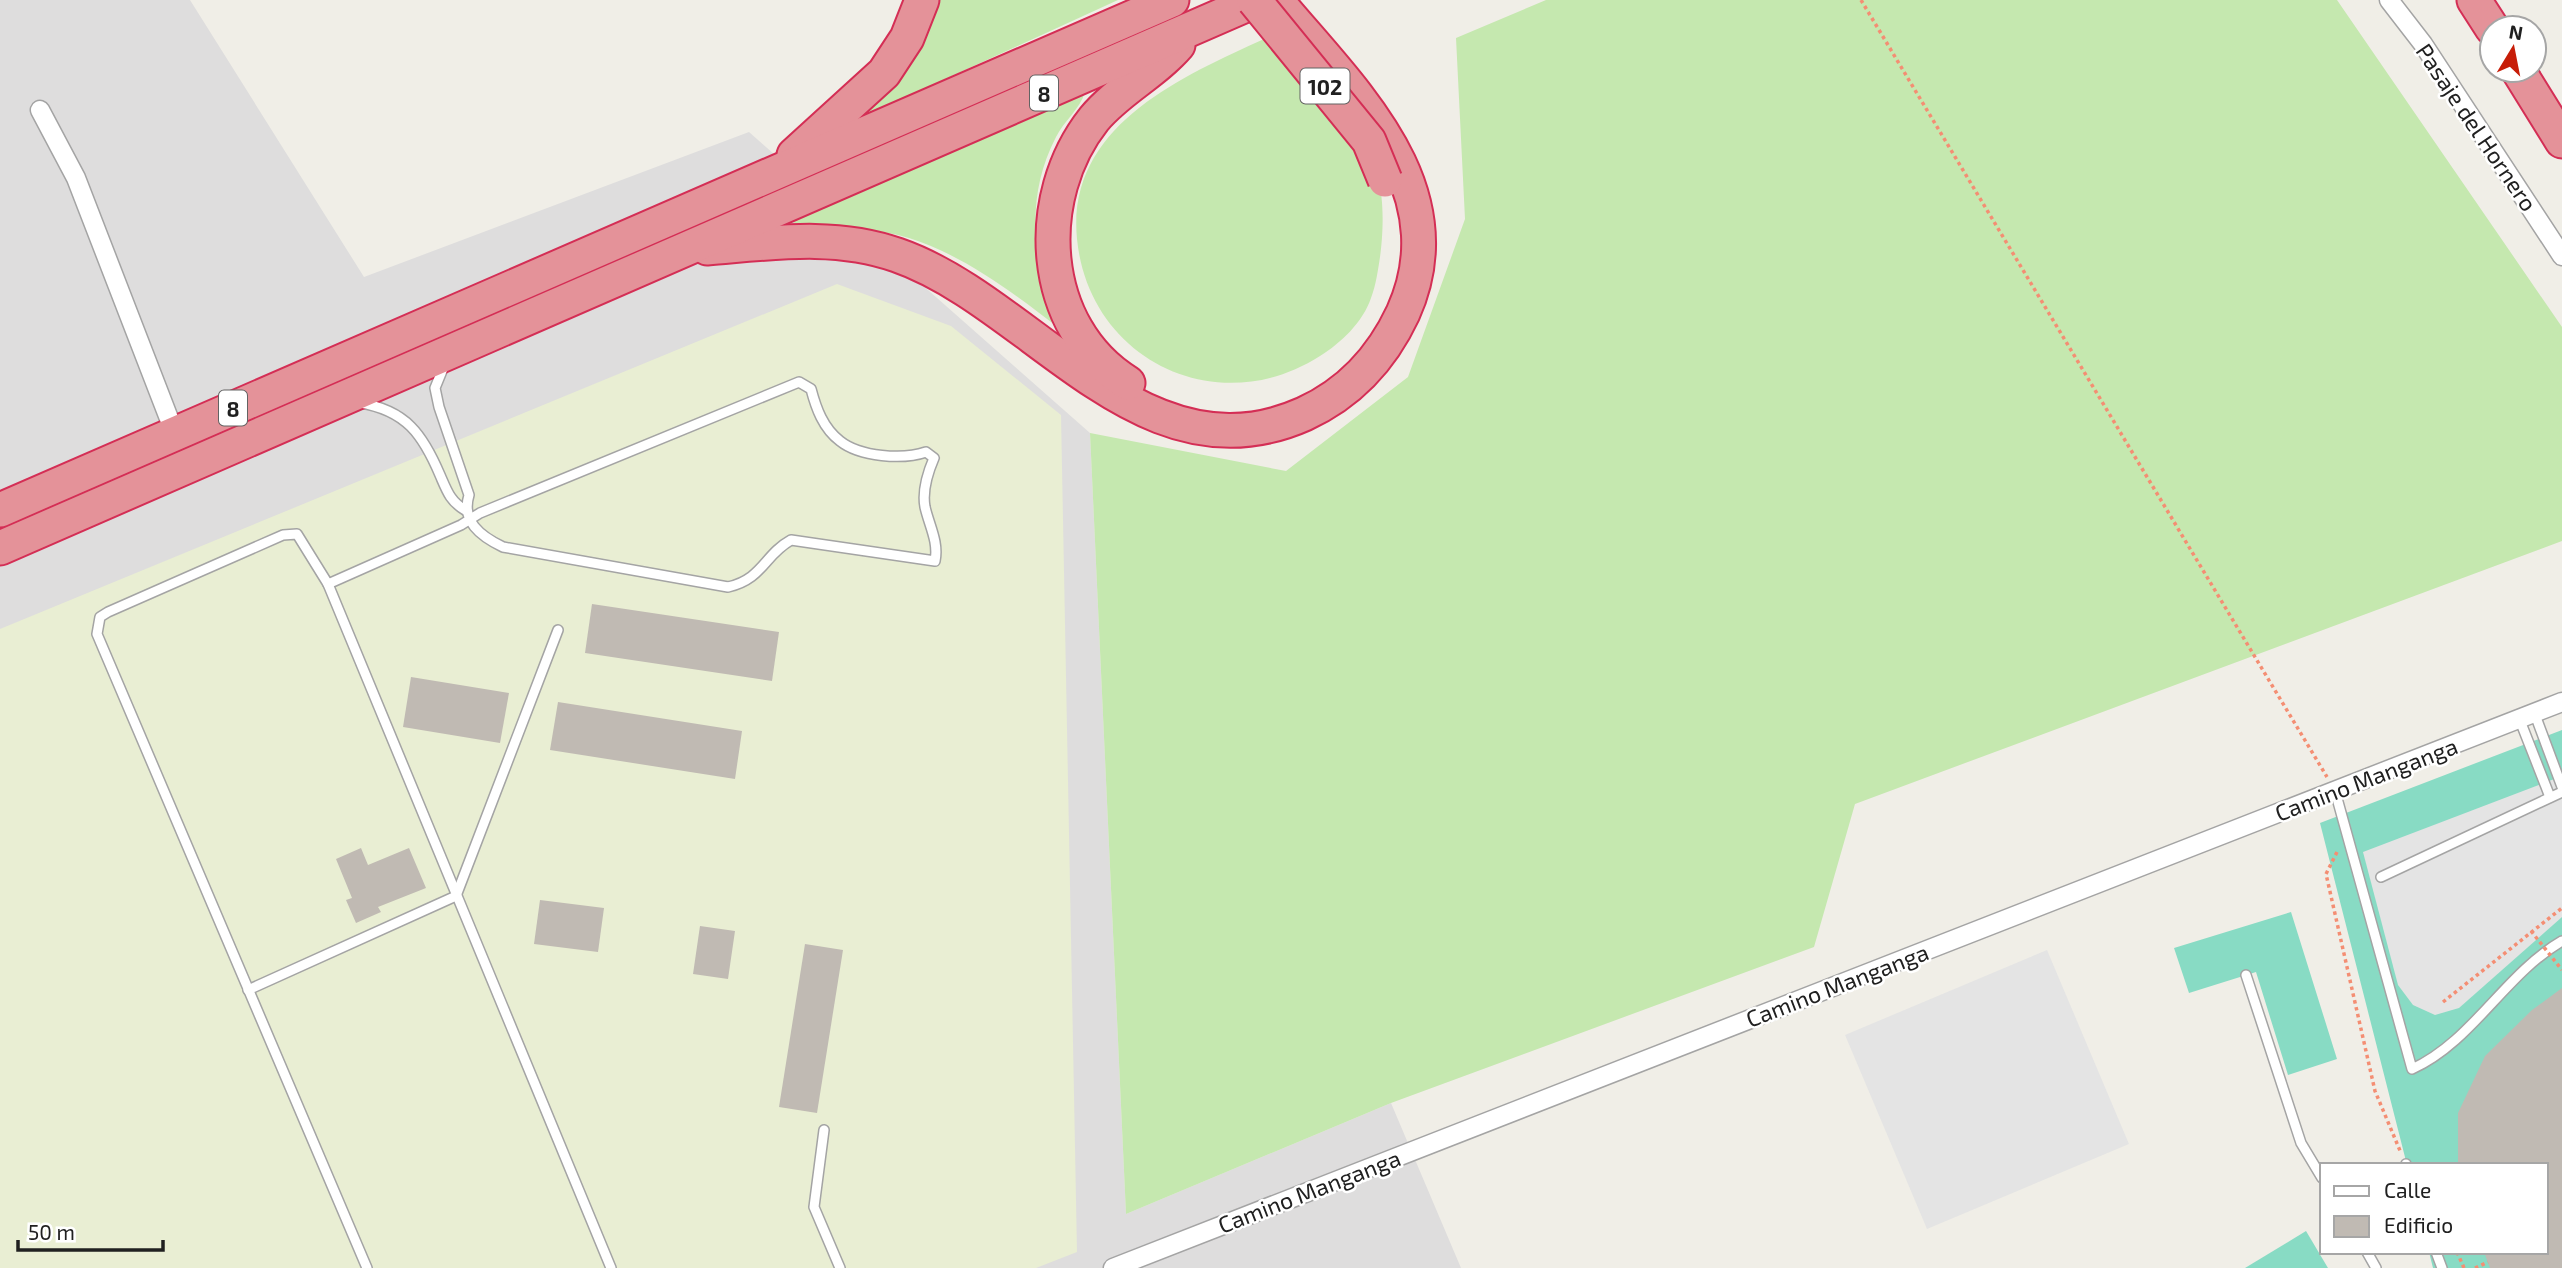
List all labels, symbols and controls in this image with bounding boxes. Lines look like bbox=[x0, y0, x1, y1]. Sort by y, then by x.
north arrow bbox=[2478, 14, 2548, 84]
text: N bbox=[2507, 19, 2525, 44]
street label: Pasaje del Hornero bbox=[2411, 38, 2543, 216]
road number: 102 bbox=[1300, 68, 1350, 104]
road number: 8 bbox=[1030, 76, 1058, 110]
road number: 8 bbox=[219, 390, 247, 426]
street label: Camino Manganga bbox=[2271, 731, 2461, 827]
street label: Camino Manganga bbox=[1742, 937, 1932, 1033]
street label: Camino Manganga bbox=[1214, 1143, 1404, 1239]
legend bbox=[2320, 1163, 2548, 1254]
text: Calle bbox=[2384, 1177, 2431, 1202]
scale bar bbox=[18, 1208, 163, 1252]
text: Edificio bbox=[2384, 1212, 2453, 1237]
text: 50 m bbox=[28, 1219, 75, 1244]

